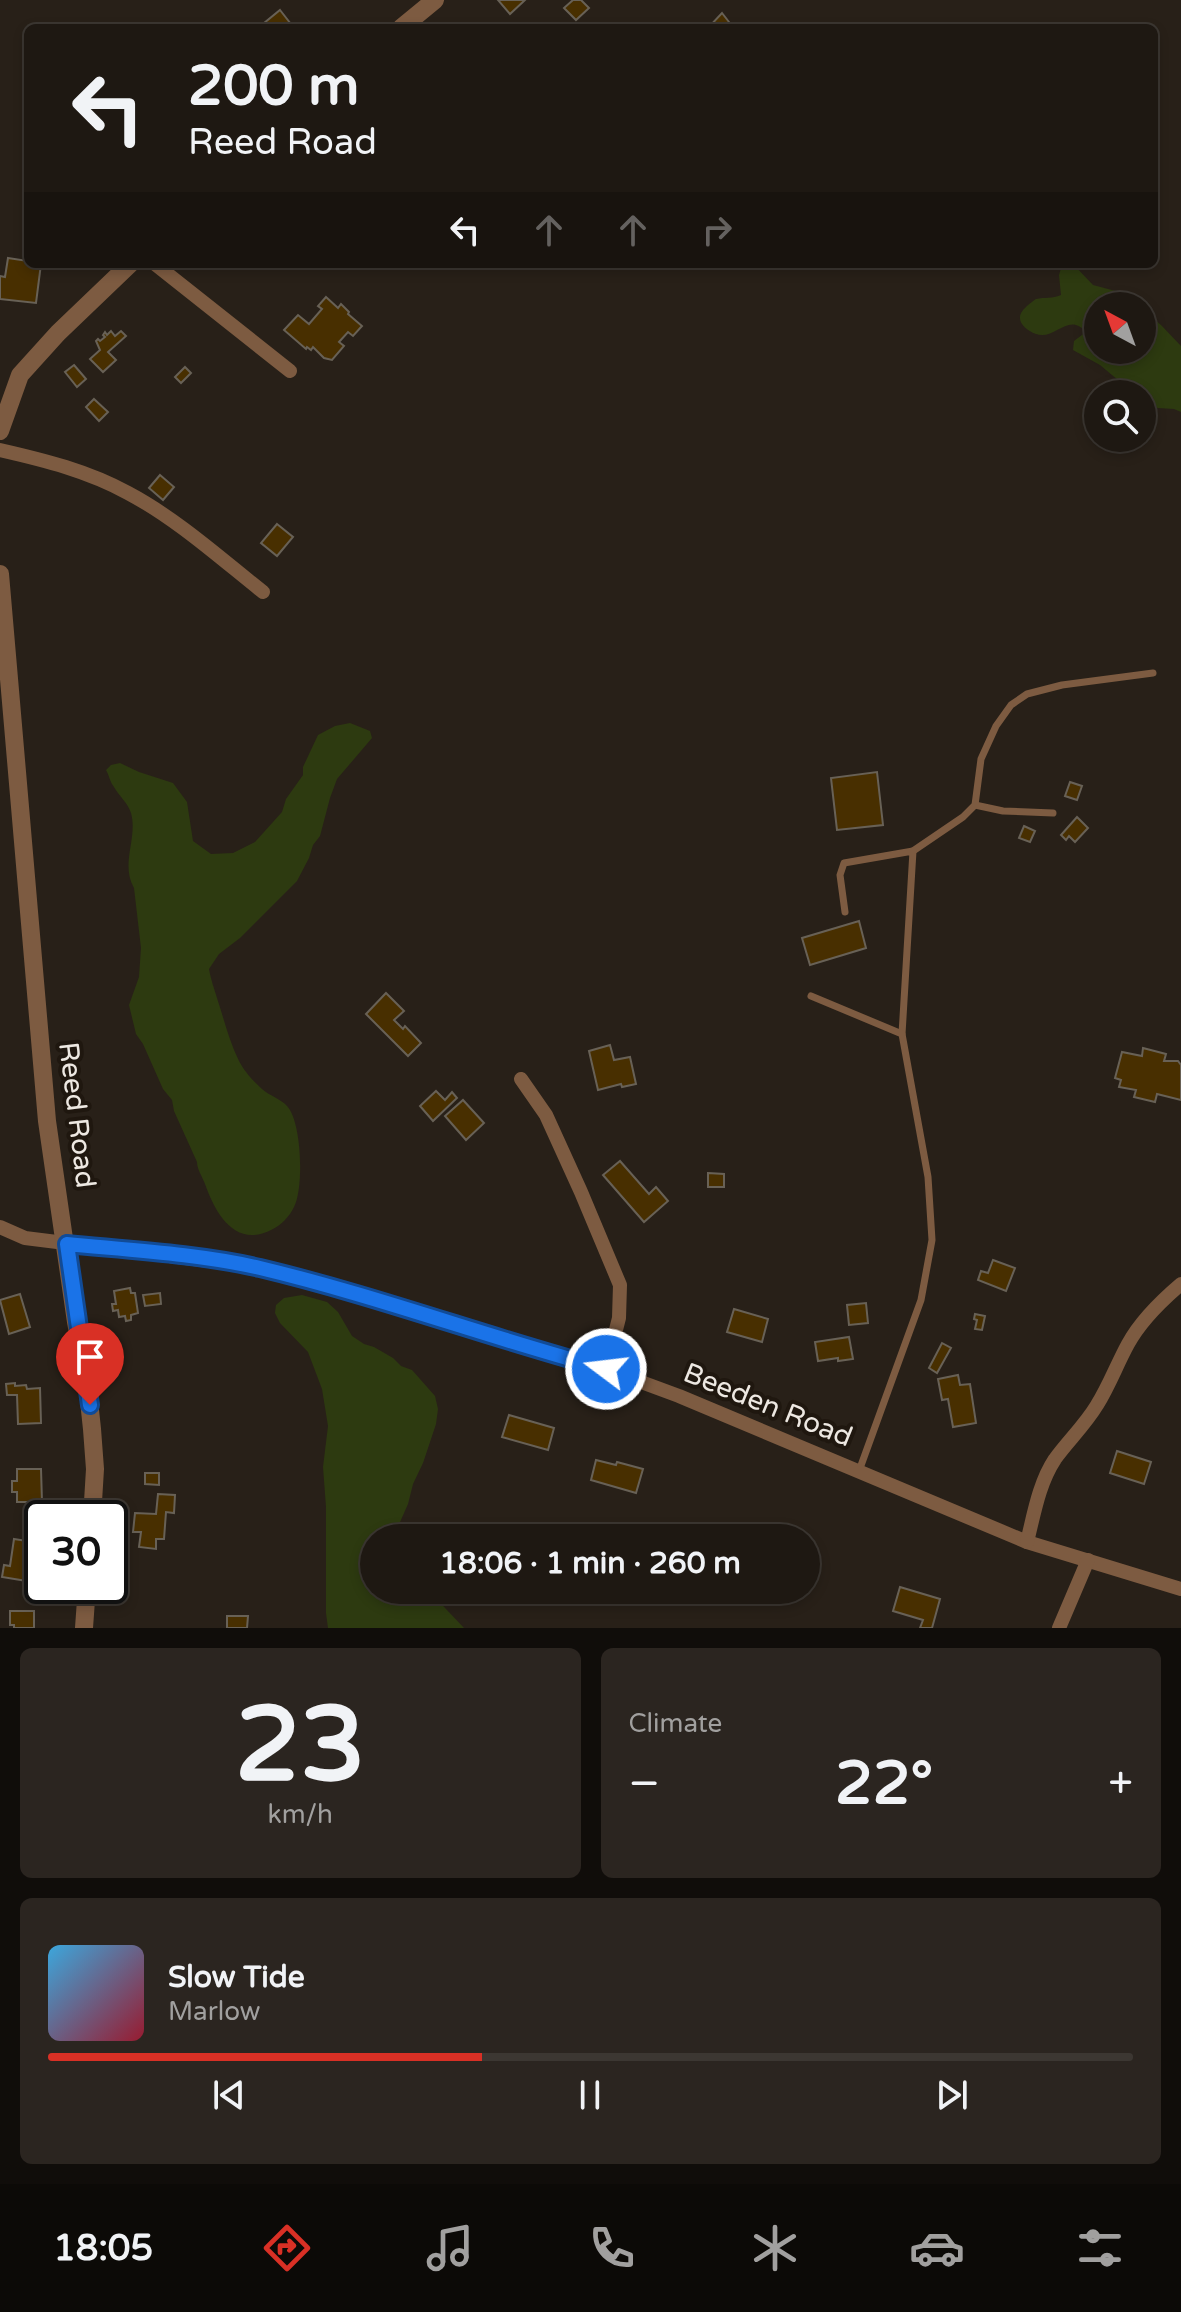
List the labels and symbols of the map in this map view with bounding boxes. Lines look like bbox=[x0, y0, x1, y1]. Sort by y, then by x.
north arrow bbox=[1084, 292, 1156, 364]
street label: Reed Road bbox=[51, 1040, 103, 1190]
pin bbox=[56, 1323, 124, 1405]
position arrow bbox=[564, 1327, 648, 1411]
street label: Beeden Road bbox=[679, 1356, 857, 1454]
speed limit sign: 30 bbox=[24, 1500, 128, 1604]

